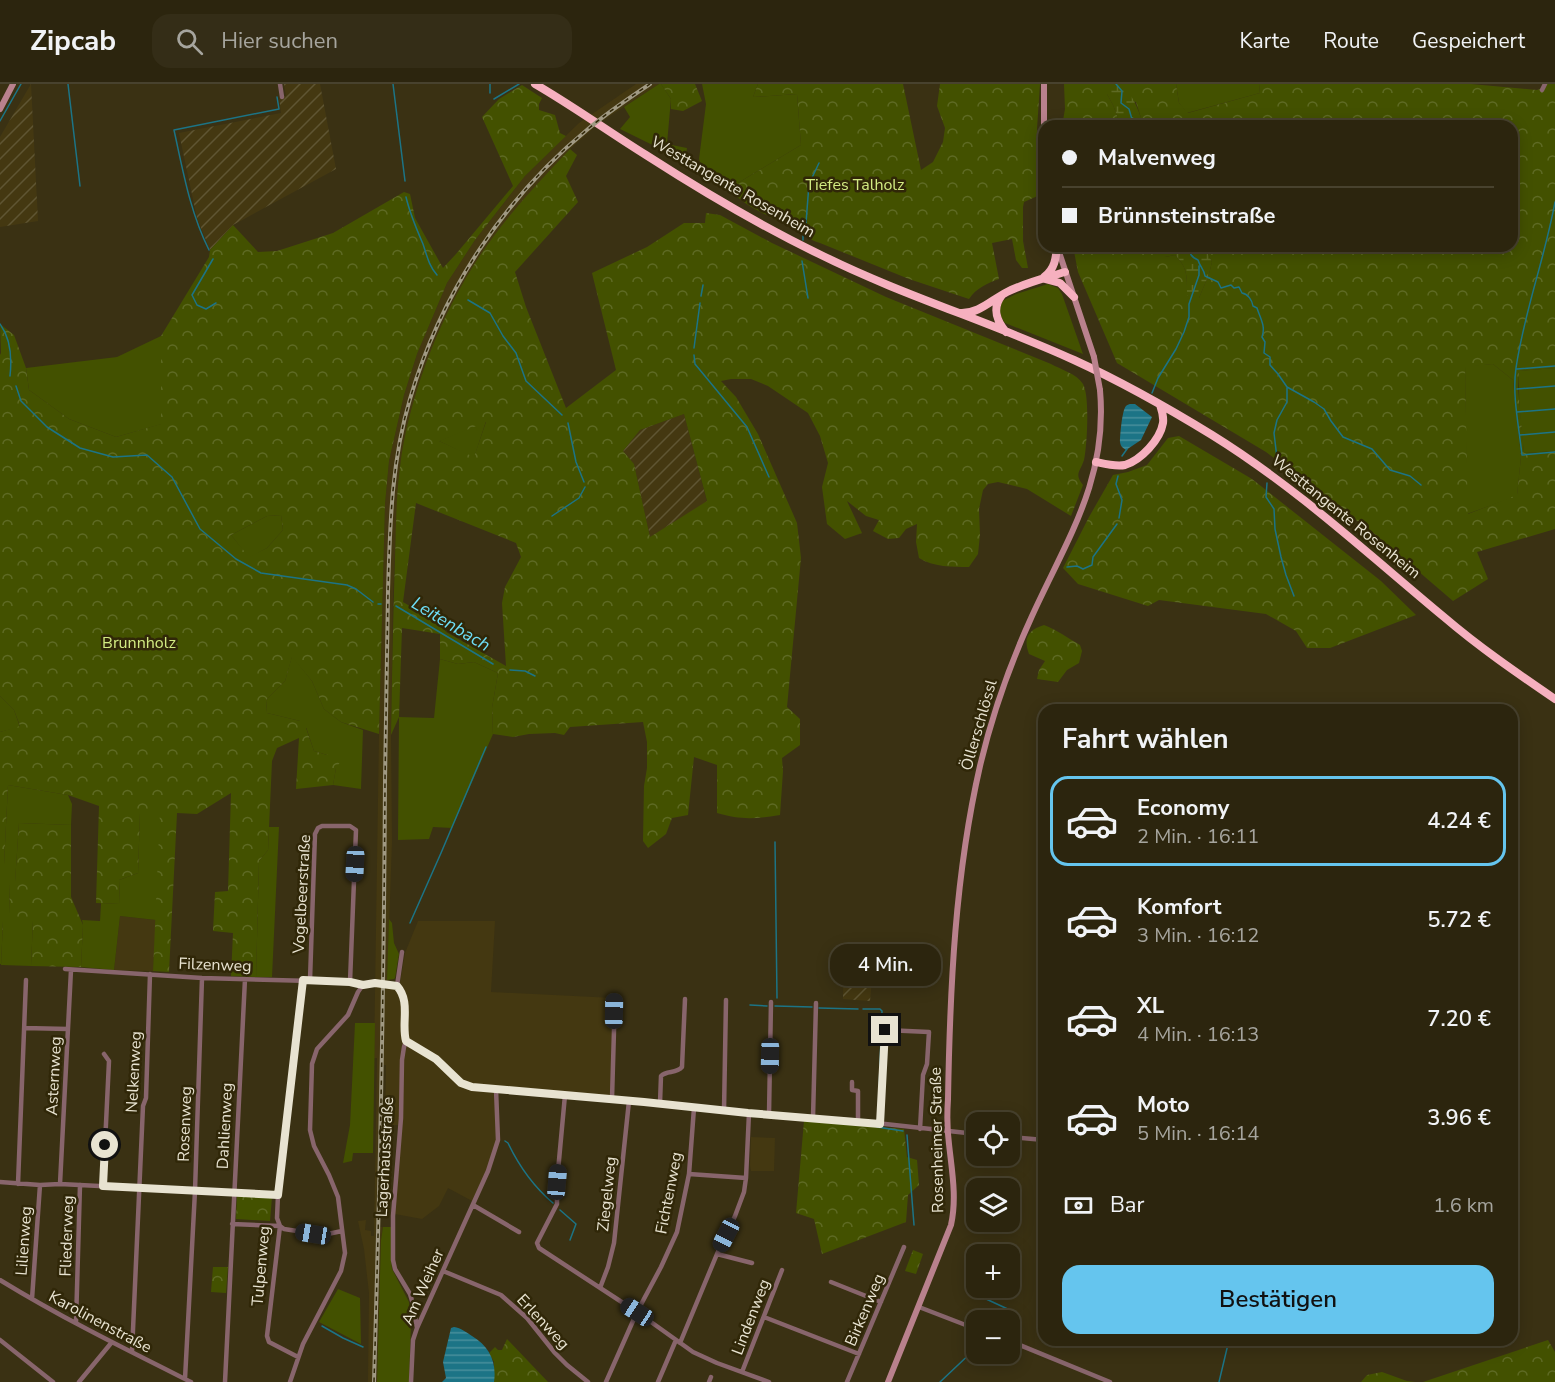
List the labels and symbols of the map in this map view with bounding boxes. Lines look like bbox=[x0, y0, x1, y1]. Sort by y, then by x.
street label: Westtangente Rosenheim bbox=[647, 131, 819, 243]
park label: Tiefes Talholz bbox=[805, 174, 905, 196]
street label: Westtangente Rosenheim bbox=[1267, 450, 1425, 584]
water label: Leitenbach bbox=[407, 591, 495, 657]
park label: Brunnholz bbox=[102, 632, 176, 654]
street label: Öllerschlössl bbox=[956, 677, 1003, 773]
street label: Vogelbeerstraße bbox=[288, 834, 316, 955]
car bbox=[345, 846, 365, 882]
callout: 4 Min. bbox=[830, 943, 940, 985]
street label: Filzenweg bbox=[178, 953, 252, 977]
car bbox=[605, 993, 623, 1029]
route end bbox=[871, 1016, 898, 1043]
street label: Nelkenweg bbox=[121, 1031, 147, 1113]
street label: Asternweg bbox=[41, 1036, 67, 1116]
car bbox=[761, 1038, 779, 1074]
street label: Rosenheimer Straße bbox=[925, 1067, 949, 1213]
street label: Dahlienweg bbox=[212, 1082, 238, 1170]
street label: Rosenweg bbox=[173, 1086, 197, 1162]
street label: Lagerhausstraße bbox=[371, 1096, 399, 1218]
route start bbox=[91, 1131, 118, 1158]
street label: Fichtenweg bbox=[650, 1150, 688, 1236]
street label: Ziegelweg bbox=[592, 1155, 622, 1233]
car bbox=[546, 1163, 568, 1201]
street label: Fliederweg bbox=[55, 1195, 79, 1277]
street label: Lilienweg bbox=[11, 1206, 37, 1276]
car bbox=[710, 1215, 742, 1255]
car bbox=[294, 1222, 332, 1246]
street label: Tulpenweg bbox=[247, 1225, 275, 1307]
street label: Am Weiher bbox=[396, 1245, 450, 1329]
street label: Birkenweg bbox=[840, 1270, 890, 1350]
street label: Lindenweg bbox=[726, 1276, 776, 1358]
street label: Karolinenstraße bbox=[45, 1286, 155, 1358]
street label: Erlenweg bbox=[512, 1289, 574, 1355]
car bbox=[617, 1295, 657, 1329]

